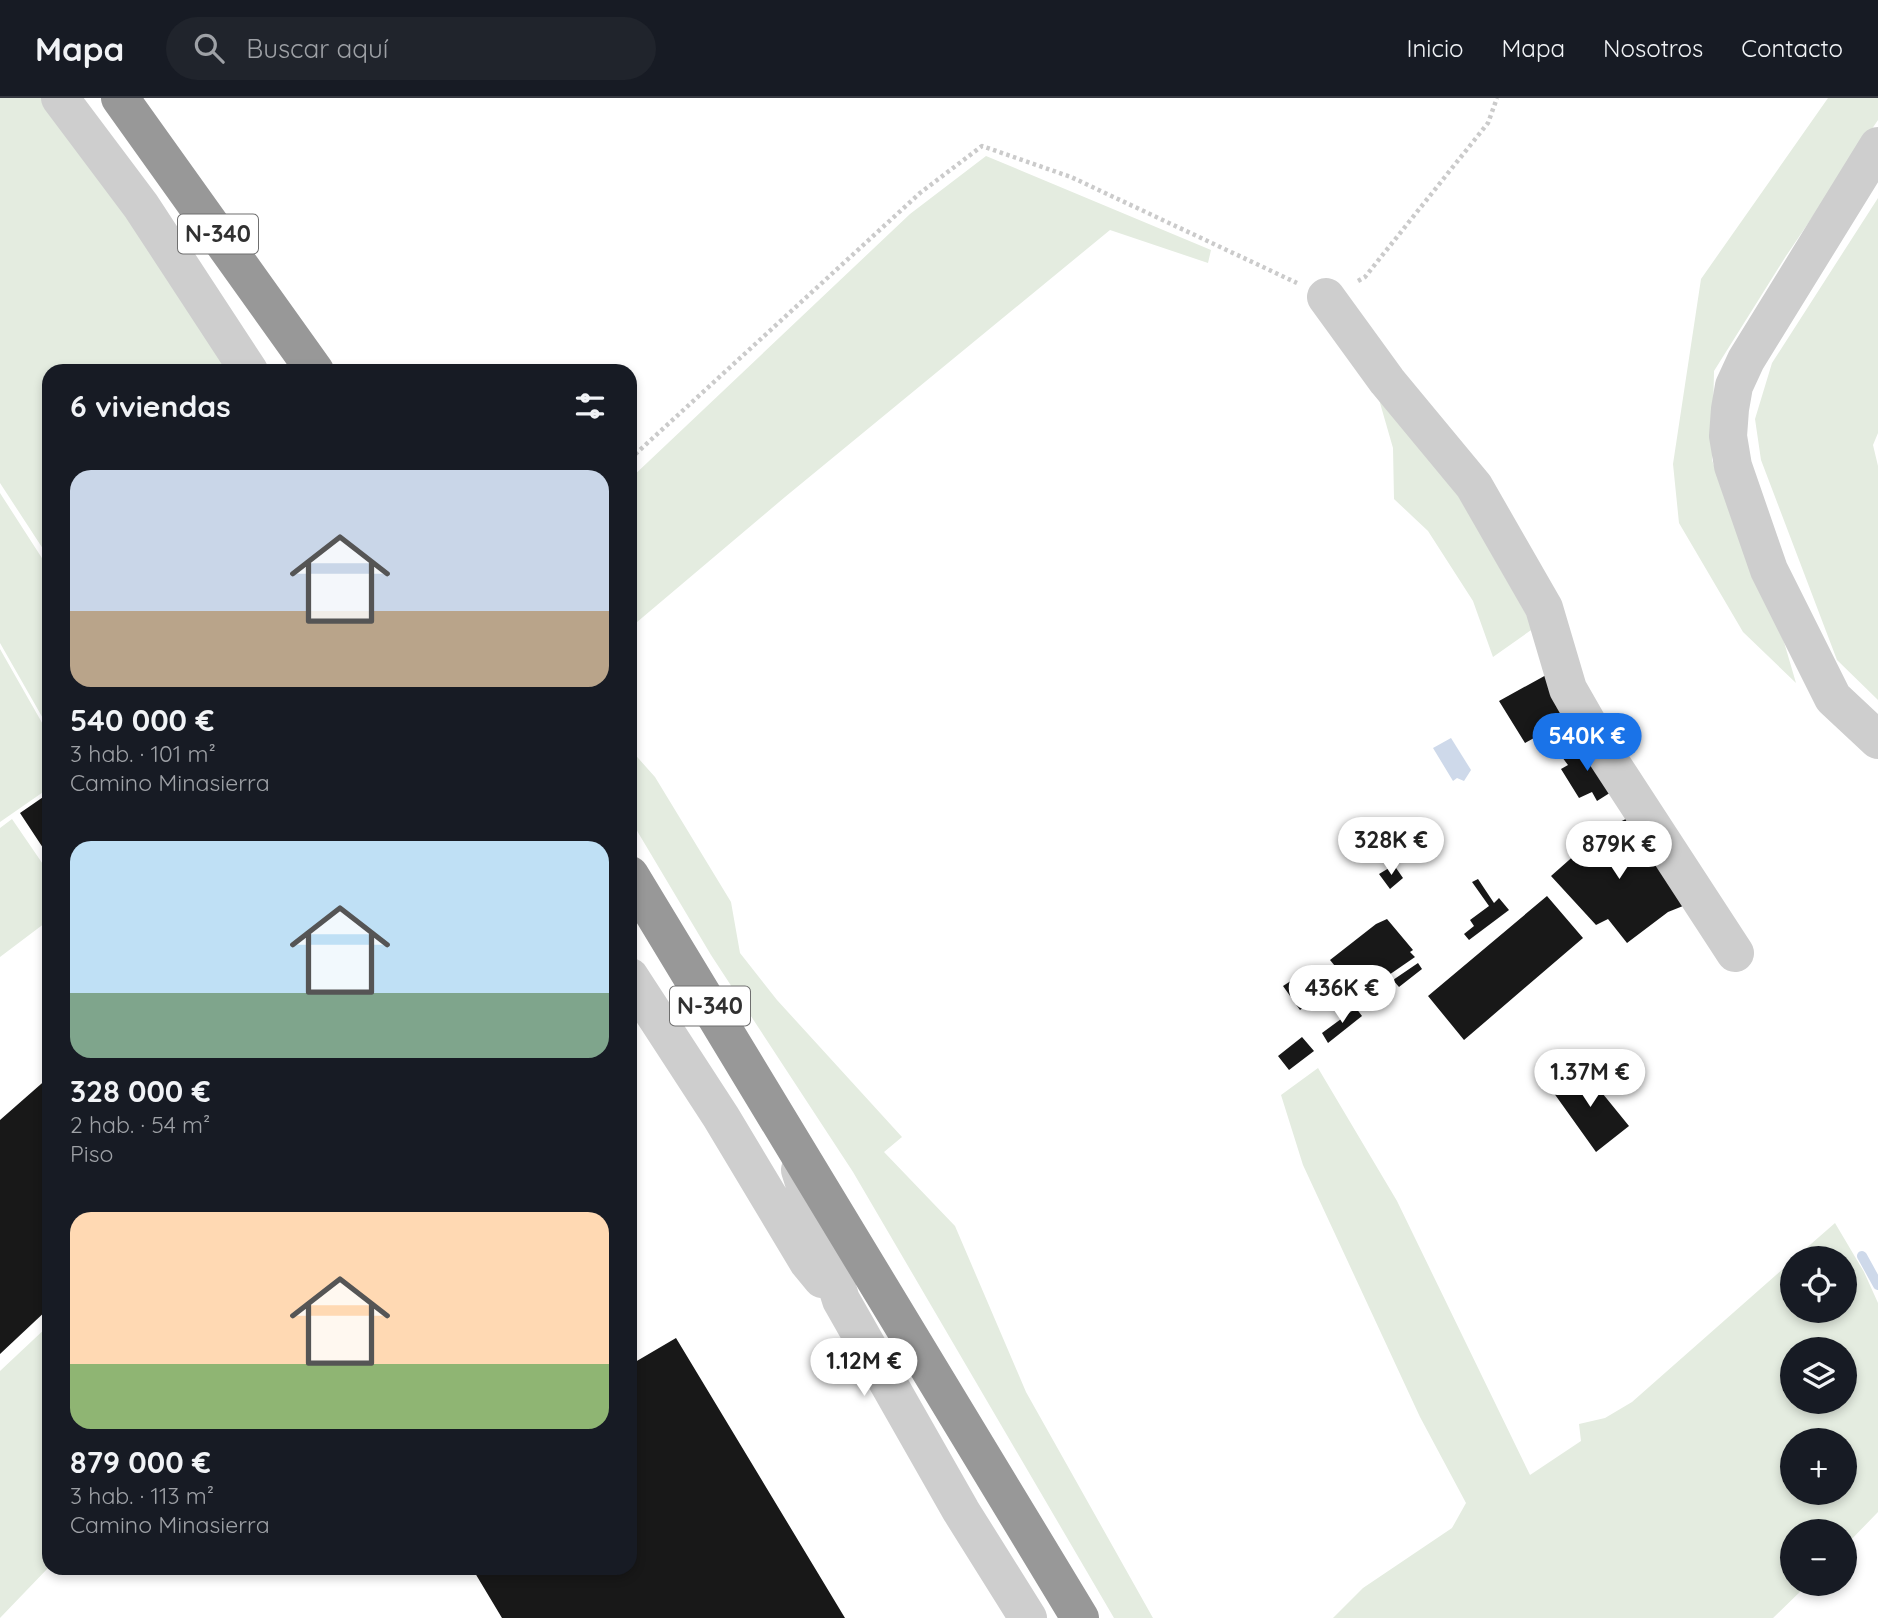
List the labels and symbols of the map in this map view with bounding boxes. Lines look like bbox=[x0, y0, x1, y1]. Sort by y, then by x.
road number: N-340 bbox=[178, 214, 258, 253]
pin: 540K € bbox=[1530, 714, 1644, 773]
pin: 328K € bbox=[1334, 818, 1448, 877]
pin: 879K € bbox=[1562, 822, 1676, 881]
pin: 436K € bbox=[1285, 965, 1399, 1025]
road number: N-340 bbox=[670, 986, 750, 1026]
pin: 1.37M € bbox=[1525, 1049, 1655, 1109]
pin: 1.12M € bbox=[799, 1338, 929, 1398]

